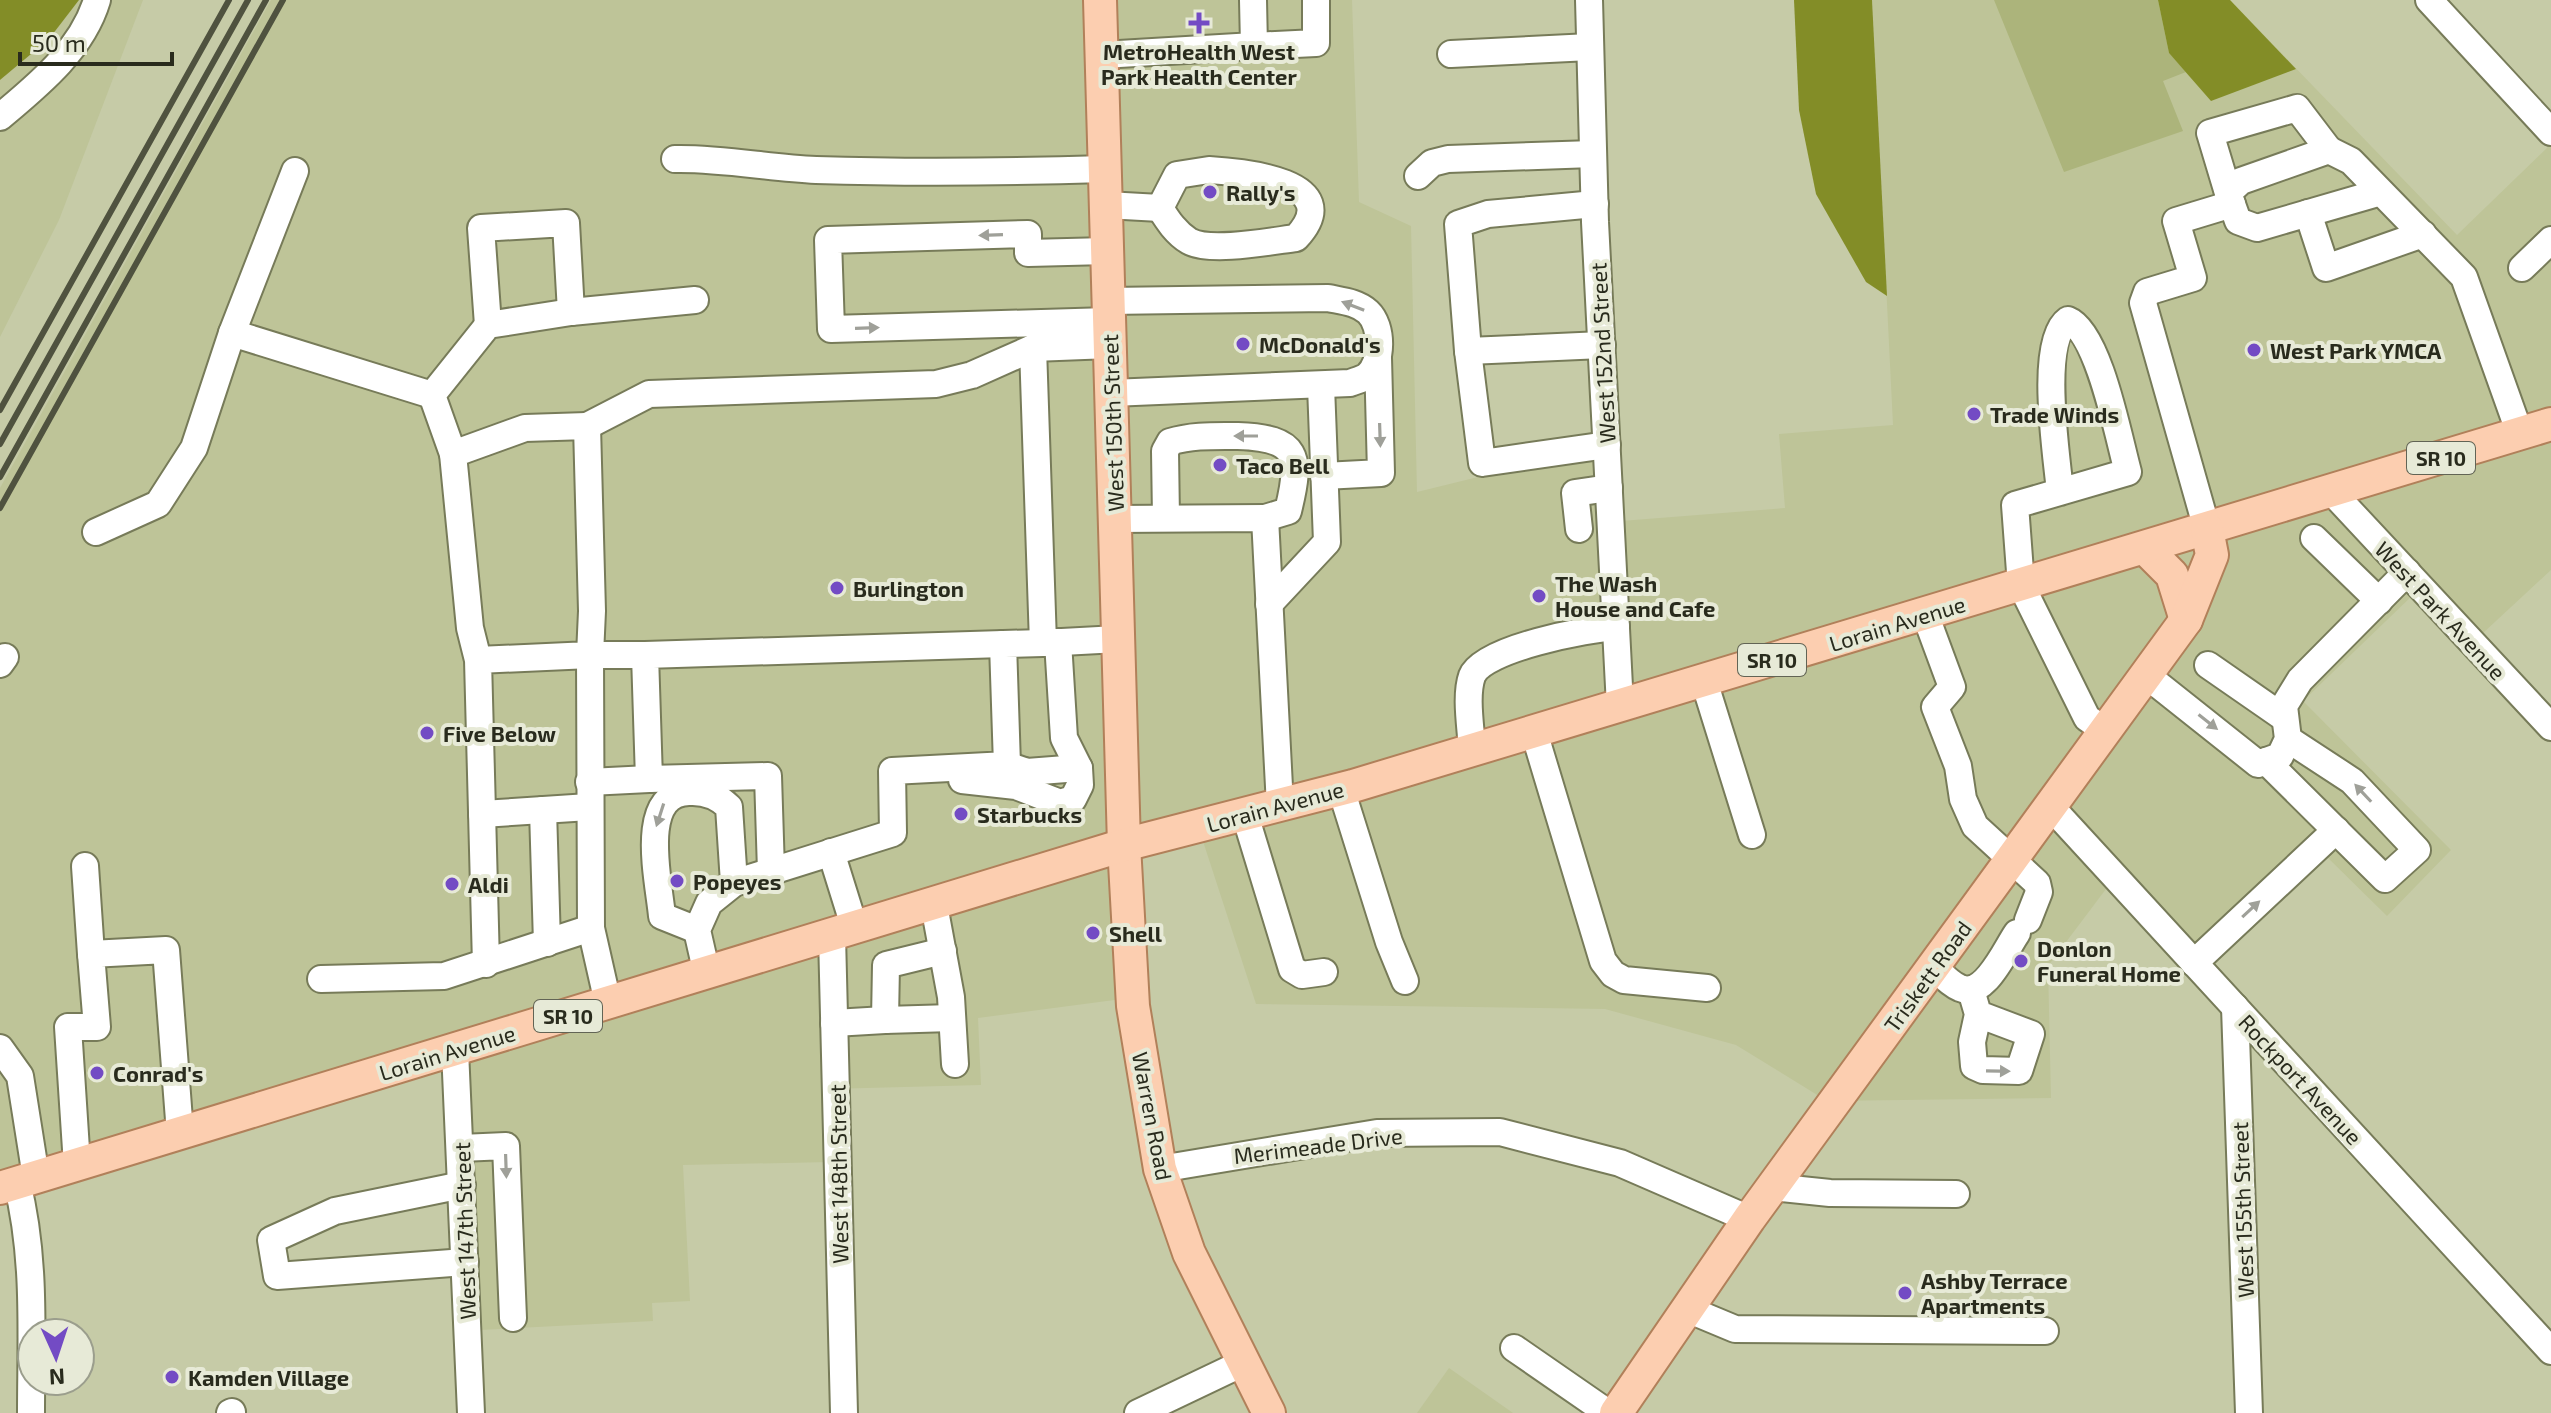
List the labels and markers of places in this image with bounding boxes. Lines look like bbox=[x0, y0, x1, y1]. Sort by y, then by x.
marker: MetroHealth West Park Health Center bbox=[1188, 12, 1210, 34]
place label: MetroHealth West Park Health Center bbox=[1101, 38, 1298, 89]
place label: Rally's bbox=[1226, 179, 1295, 206]
marker: Rally's bbox=[1201, 183, 1219, 201]
place label: McDonald's bbox=[1259, 331, 1381, 357]
marker: McDonald's bbox=[1234, 335, 1252, 353]
place label: West Park YMCA bbox=[2270, 337, 2442, 363]
marker: West Park YMCA bbox=[2245, 341, 2263, 359]
place label: Trade Winds bbox=[1990, 401, 2119, 427]
marker: Trade Winds bbox=[1965, 405, 1983, 423]
place label: Taco Bell bbox=[1236, 452, 1330, 478]
marker: Taco Bell bbox=[1211, 456, 1229, 474]
place label: The Wash House and Cafe bbox=[1555, 570, 1715, 621]
place label: Burlington bbox=[853, 575, 964, 601]
marker: Burlington bbox=[828, 579, 846, 597]
marker: The Wash House and Cafe bbox=[1530, 587, 1548, 605]
place label: Five Below bbox=[443, 720, 556, 746]
marker: Five Below bbox=[418, 724, 436, 742]
place label: Starbucks bbox=[977, 801, 1082, 827]
marker: Starbucks bbox=[952, 805, 970, 823]
place label: Popeyes bbox=[693, 868, 781, 895]
place label: Aldi bbox=[468, 871, 509, 897]
marker: Popeyes bbox=[668, 872, 686, 890]
marker: Aldi bbox=[443, 875, 461, 893]
place label: Shell bbox=[1109, 920, 1163, 946]
marker: Shell bbox=[1084, 924, 1102, 942]
place label: Donlon Funeral Home bbox=[2037, 935, 2181, 986]
marker: Donlon Funeral Home bbox=[2012, 952, 2030, 970]
place label: Conrad's bbox=[113, 1060, 204, 1086]
marker: Conrad's bbox=[88, 1064, 106, 1082]
place label: Ashby Terrace Apartments bbox=[1921, 1267, 2068, 1318]
marker: Ashby Terrace Apartments bbox=[1896, 1284, 1914, 1302]
place label: Kamden Village bbox=[188, 1364, 349, 1390]
marker: Kamden Village bbox=[163, 1368, 181, 1386]

